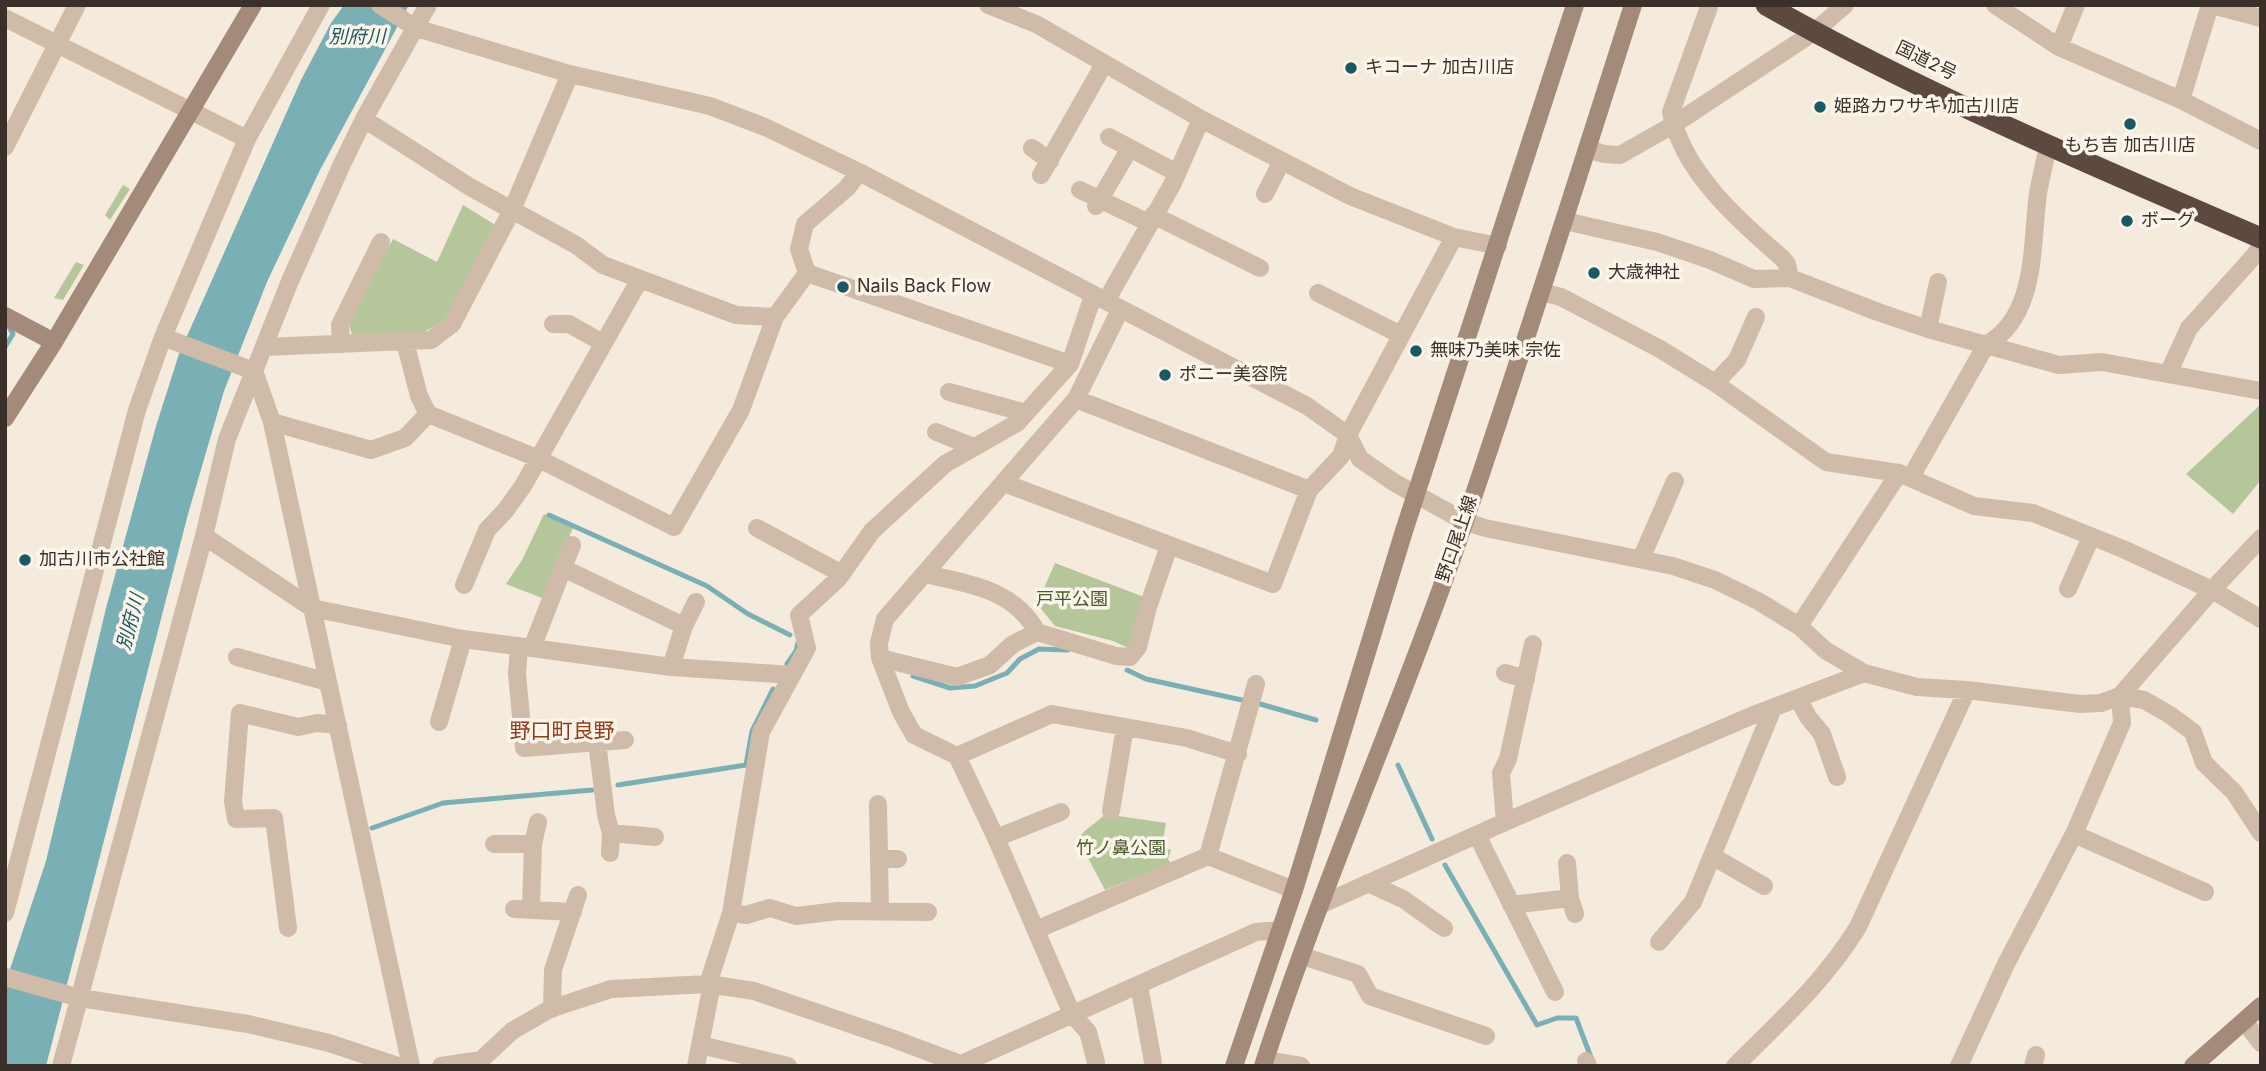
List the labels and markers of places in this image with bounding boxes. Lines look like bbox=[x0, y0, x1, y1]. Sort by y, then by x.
place label: キコーナ 加古川店 bbox=[1365, 57, 1514, 79]
marker: キコーナ 加古川店 bbox=[1343, 60, 1359, 76]
place label: 姫路カワサキ 加古川店 bbox=[1834, 96, 2019, 118]
marker: 姫路カワサキ 加古川店 bbox=[1812, 99, 1828, 115]
marker: もち吉 加古川店 bbox=[2122, 116, 2138, 132]
place label: もち吉 加古川店 bbox=[2064, 135, 2196, 157]
place label: ボーグ bbox=[2141, 210, 2195, 232]
marker: ボーグ bbox=[2119, 213, 2135, 229]
place label: 大歳神社 bbox=[1608, 262, 1680, 284]
marker: 大歳神社 bbox=[1586, 265, 1602, 281]
place label: Nails Back Flow bbox=[857, 276, 991, 298]
marker: Nails Back Flow bbox=[835, 279, 851, 295]
place label: 無味乃美味 宗佐 bbox=[1430, 340, 1561, 362]
marker: 無味乃美味 宗佐 bbox=[1408, 343, 1424, 359]
place label: ポニー美容院 bbox=[1179, 364, 1287, 386]
marker: ポニー美容院 bbox=[1157, 367, 1173, 383]
place label: 加古川市公社館 bbox=[39, 549, 165, 571]
marker: 加古川市公社館 bbox=[17, 552, 33, 568]

